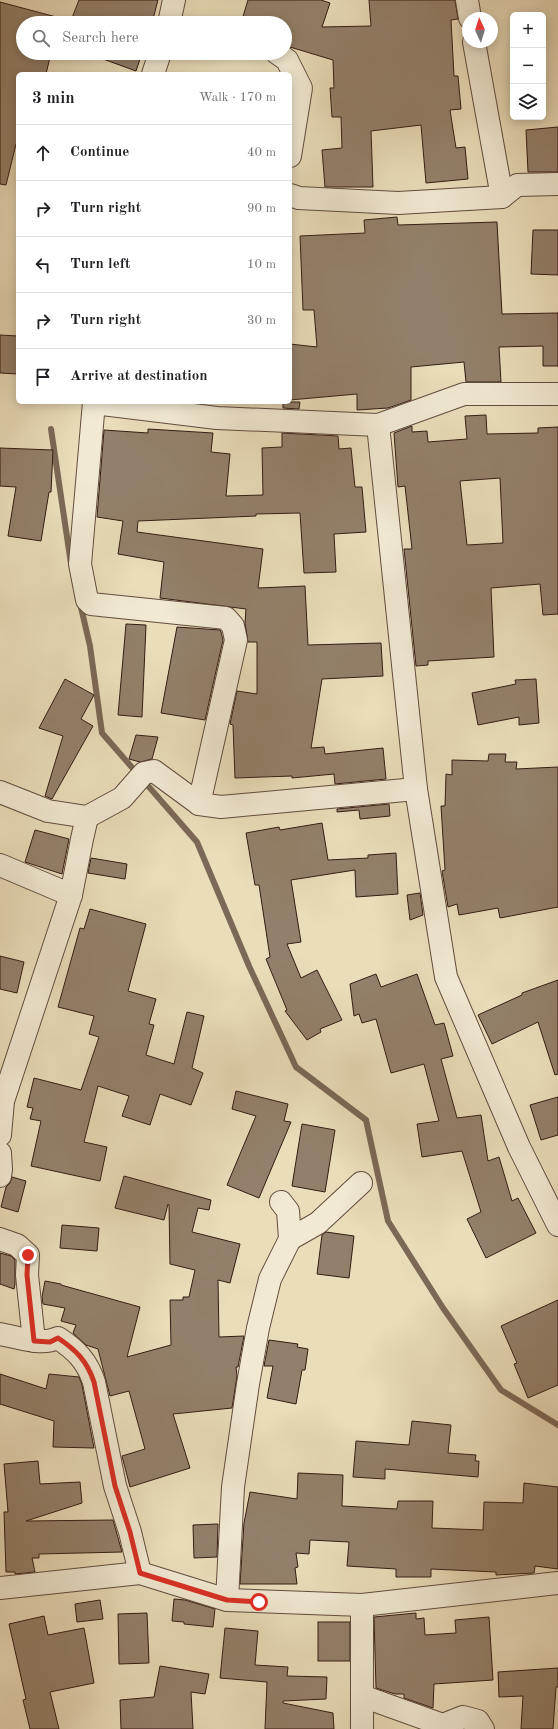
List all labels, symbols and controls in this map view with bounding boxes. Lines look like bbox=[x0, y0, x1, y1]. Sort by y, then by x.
north arrow bbox=[462, 12, 498, 48]
map controls bbox=[510, 12, 546, 120]
button: + bbox=[510, 12, 546, 48]
search box bbox=[16, 16, 292, 60]
icon: search bbox=[30, 27, 52, 49]
text: Search here bbox=[62, 31, 139, 46]
button: − bbox=[510, 48, 546, 84]
button: layers bbox=[510, 84, 546, 120]
text: 3 min bbox=[32, 90, 75, 107]
text: Walk · 170 m bbox=[199, 91, 276, 104]
icon: ahead bbox=[32, 142, 54, 164]
text: Continue bbox=[70, 145, 129, 160]
text: 40 m bbox=[247, 146, 276, 159]
icon: right bbox=[32, 198, 54, 220]
text: Turn right bbox=[70, 201, 141, 216]
text: 90 m bbox=[247, 202, 276, 215]
icon: left bbox=[32, 254, 54, 276]
text: Turn left bbox=[70, 257, 130, 272]
text: 10 m bbox=[247, 258, 276, 271]
icon: right bbox=[32, 310, 54, 332]
text: Turn right bbox=[70, 313, 141, 328]
text: 30 m bbox=[247, 314, 276, 327]
icon: arrive bbox=[32, 366, 54, 388]
text: Arrive at destination bbox=[70, 369, 208, 384]
route end bbox=[19, 1246, 37, 1264]
route start bbox=[250, 1593, 268, 1611]

